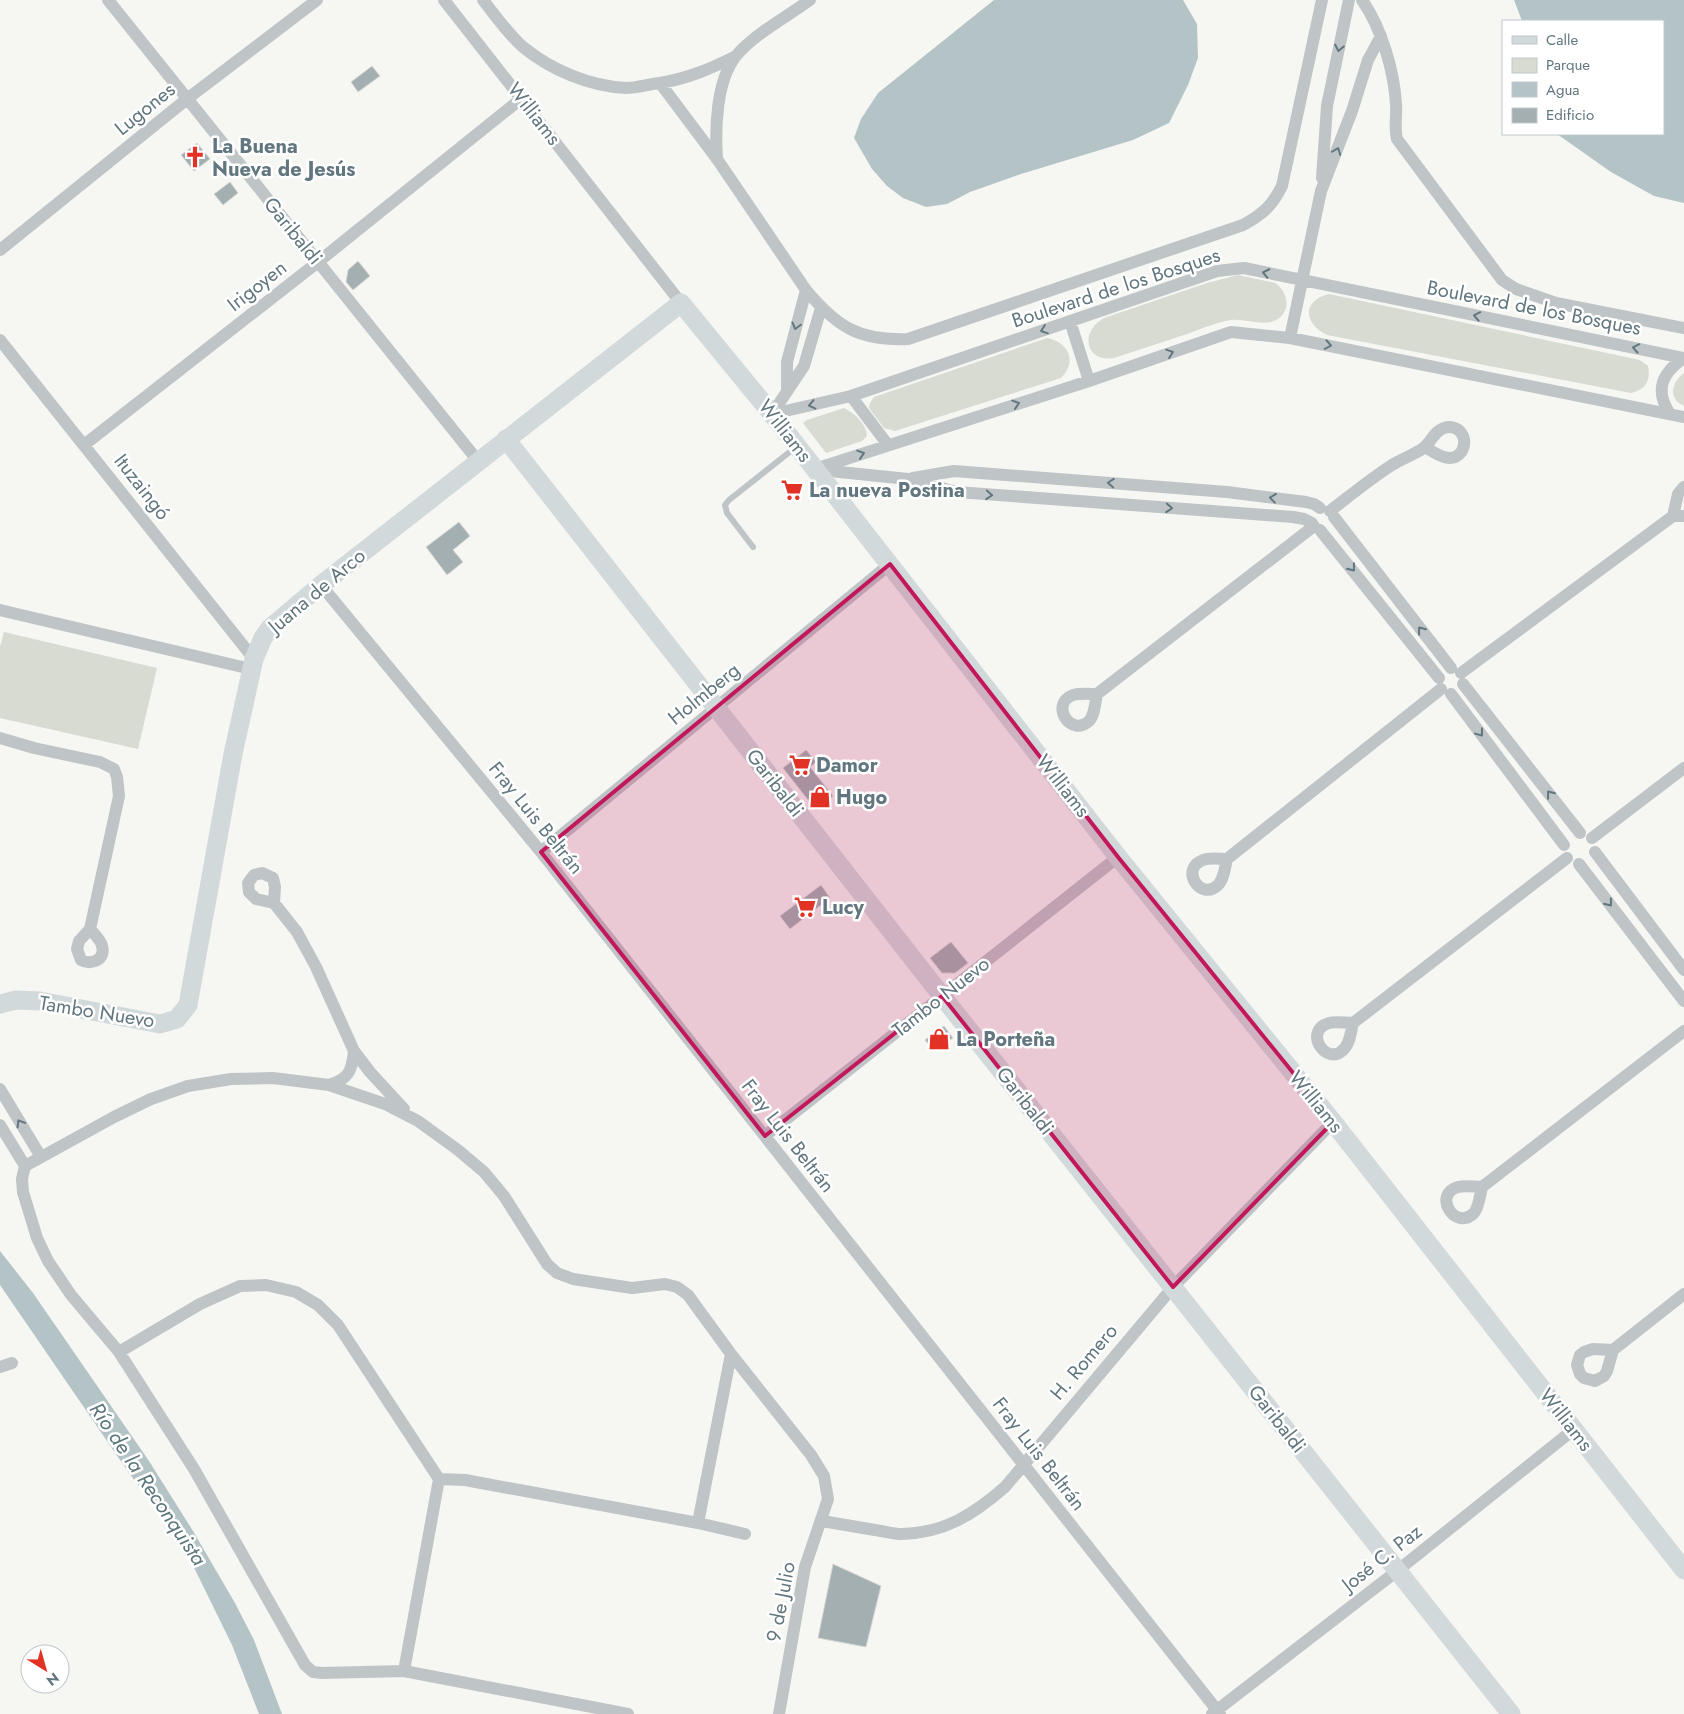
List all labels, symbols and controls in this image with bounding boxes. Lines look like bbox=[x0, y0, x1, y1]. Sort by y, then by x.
legend bbox=[1502, 20, 1664, 135]
text: Calle bbox=[1546, 29, 1578, 51]
one-way arrow bbox=[1334, 43, 1345, 52]
text: Parque bbox=[1546, 54, 1590, 76]
street label: Lugones bbox=[109, 76, 181, 142]
street label: Williams bbox=[500, 76, 568, 152]
text: Agua bbox=[1546, 79, 1580, 101]
text: Edificio bbox=[1546, 104, 1594, 126]
place label: La Buena Nueva de Jesús bbox=[212, 132, 355, 184]
church icon: La Buena Nueva de Jesús bbox=[182, 144, 208, 170]
one-way arrow bbox=[1331, 147, 1341, 156]
street label: Garibaldi bbox=[257, 191, 329, 271]
street label: Boulevard de los Bosques bbox=[1008, 241, 1224, 335]
street label: Irigoyen bbox=[221, 254, 293, 318]
one-way arrow bbox=[1262, 268, 1271, 279]
street label: Boulevard de los Bosques bbox=[1424, 273, 1644, 343]
one-way arrow bbox=[1472, 311, 1481, 322]
one-way arrow bbox=[792, 321, 802, 329]
one-way arrow bbox=[1040, 324, 1049, 334]
one-way arrow bbox=[1323, 340, 1332, 350]
one-way arrow bbox=[1632, 343, 1641, 354]
one-way arrow bbox=[1165, 349, 1174, 359]
street label: Williams bbox=[751, 393, 819, 469]
one-way arrow bbox=[807, 399, 816, 410]
one-way arrow bbox=[1011, 400, 1020, 410]
street label: Ituzaingó bbox=[107, 448, 177, 526]
one-way arrow bbox=[857, 450, 865, 460]
place label: La nueva Postina bbox=[809, 476, 965, 505]
supermarket icon: La nueva Postina bbox=[779, 477, 805, 503]
one-way arrow bbox=[1107, 478, 1115, 489]
one-way arrow bbox=[986, 489, 994, 500]
one-way arrow bbox=[1268, 493, 1276, 504]
one-way arrow bbox=[1165, 503, 1173, 514]
street label: Juana de Arco bbox=[260, 542, 372, 642]
one-way arrow bbox=[1346, 562, 1355, 571]
one-way arrow bbox=[1419, 627, 1427, 636]
street label: Holmberg bbox=[662, 656, 746, 732]
one-way arrow bbox=[1474, 727, 1483, 737]
street label: Garibaldi bbox=[739, 743, 811, 823]
street label: Williams bbox=[1029, 748, 1097, 824]
place label: Damor bbox=[816, 751, 879, 780]
supermarket icon: Damor bbox=[787, 752, 813, 778]
street label: Fray Luis Beltrán bbox=[482, 756, 590, 880]
place label: Hugo bbox=[836, 783, 887, 812]
shop icon: Hugo bbox=[807, 784, 833, 810]
one-way arrow bbox=[1548, 791, 1556, 800]
place label: Lucy bbox=[822, 893, 865, 922]
supermarket icon: Lucy bbox=[792, 894, 818, 920]
one-way arrow bbox=[1603, 897, 1612, 907]
street label: Tambo Nuevo bbox=[886, 950, 996, 1044]
street label: Tambo Nuevo bbox=[37, 989, 157, 1035]
place label: La Porteña bbox=[956, 1025, 1055, 1054]
shop icon: La Porteña bbox=[926, 1026, 952, 1052]
street label: Garibaldi bbox=[989, 1061, 1061, 1141]
street label: Williams bbox=[1282, 1065, 1350, 1139]
street label: Fray Luis Beltrán bbox=[734, 1073, 842, 1199]
one-way arrow bbox=[17, 1120, 27, 1129]
street label: H. Romero bbox=[1043, 1317, 1125, 1406]
street label: Garibaldi bbox=[1241, 1379, 1313, 1459]
street label: Williams bbox=[1532, 1382, 1600, 1458]
street label: Fray Luis Beltrán bbox=[985, 1391, 1093, 1517]
water label: Río de la Reconquista bbox=[82, 1396, 214, 1572]
street label: José C. Paz bbox=[1333, 1517, 1428, 1600]
street label: 9 de Julio bbox=[759, 1559, 803, 1645]
north arrow bbox=[20, 1644, 70, 1694]
text: N bbox=[42, 1668, 63, 1691]

